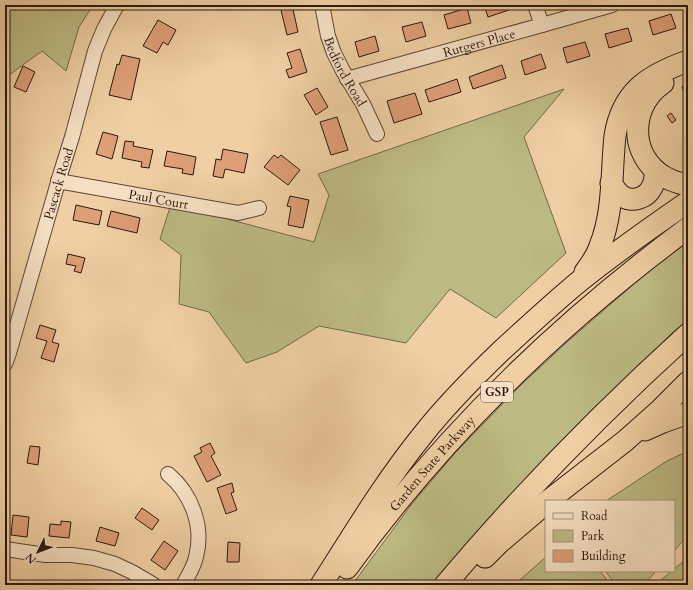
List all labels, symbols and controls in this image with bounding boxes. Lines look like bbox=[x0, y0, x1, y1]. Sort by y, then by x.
street label: Rutgers Place bbox=[441, 25, 518, 62]
street label: Bedford Road bbox=[319, 34, 370, 110]
street label: Pascack Road bbox=[40, 146, 78, 222]
street label: Paul Court bbox=[127, 186, 189, 214]
road number: GSP bbox=[481, 382, 513, 402]
street label: Garden State Parkway bbox=[386, 412, 480, 515]
legend bbox=[545, 500, 675, 572]
text: Road bbox=[581, 508, 608, 524]
text: Park bbox=[581, 528, 605, 544]
north arrow bbox=[18, 532, 58, 572]
text: Building bbox=[581, 548, 626, 564]
text: N bbox=[22, 550, 40, 567]

